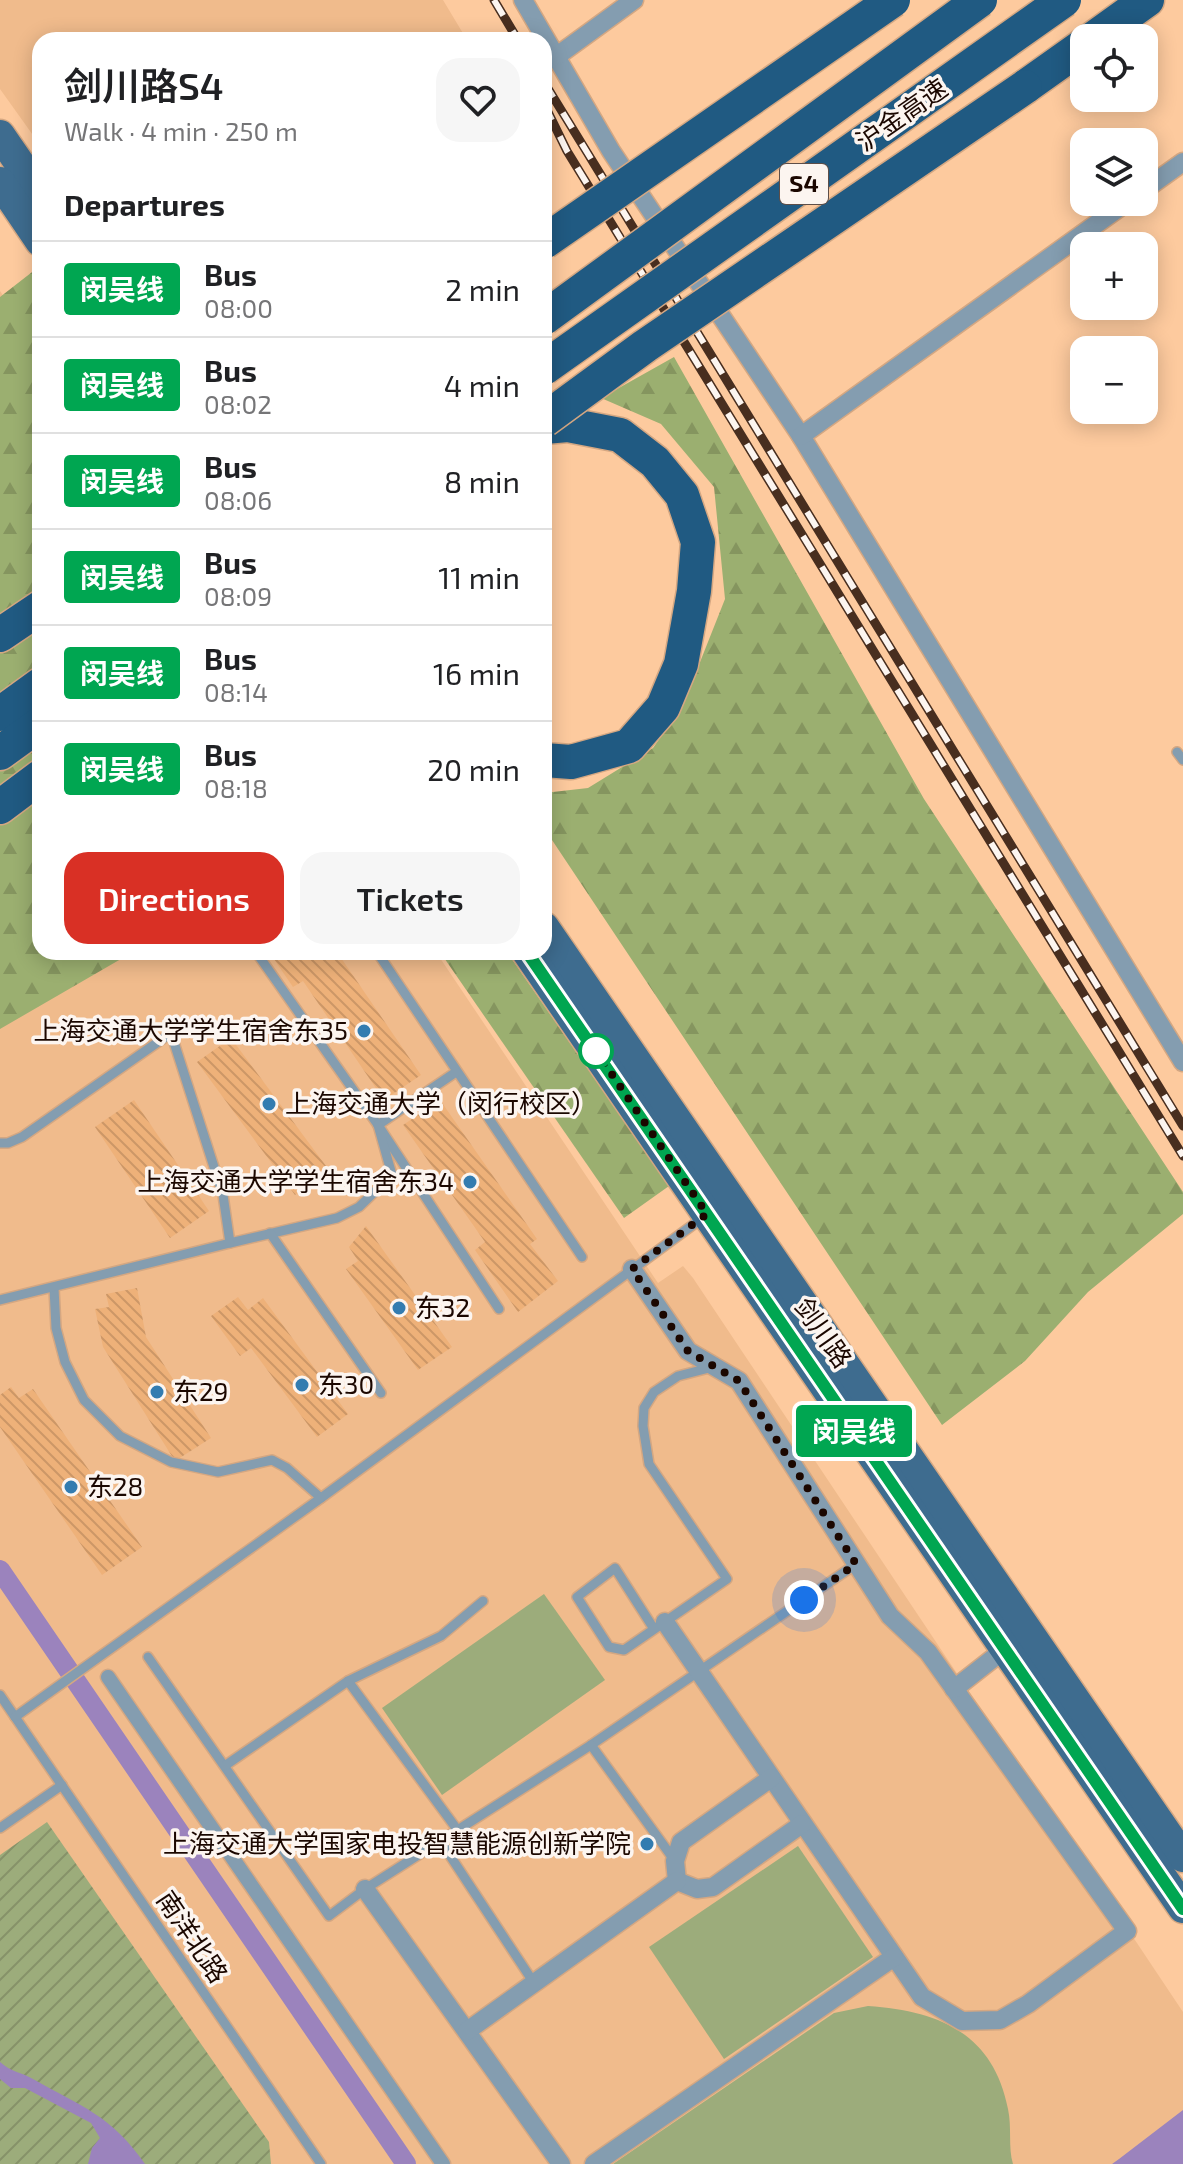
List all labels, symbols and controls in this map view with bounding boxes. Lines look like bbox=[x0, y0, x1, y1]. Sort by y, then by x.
map controls bbox=[1070, 24, 1158, 424]
button: locate bbox=[1070, 24, 1158, 112]
button: heart bbox=[436, 58, 520, 142]
text: 剑川路S4 bbox=[64, 62, 224, 108]
street label: 沪金高速 bbox=[850, 71, 953, 156]
text: Walk · 4 min · 250 m bbox=[64, 115, 298, 146]
button: layers bbox=[1070, 128, 1158, 216]
road number: S4 bbox=[780, 164, 828, 204]
text: Departures bbox=[64, 186, 225, 222]
button: + bbox=[1070, 232, 1158, 320]
text: Bus bbox=[204, 256, 257, 292]
text: 2 min bbox=[445, 271, 520, 307]
text: 闵吴线 bbox=[80, 272, 164, 306]
text: 08:00 bbox=[204, 292, 273, 323]
button: − bbox=[1070, 336, 1158, 424]
text: Bus bbox=[204, 352, 257, 388]
text: 4 min bbox=[444, 367, 520, 403]
text: 闵吴线 bbox=[80, 368, 164, 402]
text: 08:02 bbox=[204, 388, 272, 419]
text: Bus bbox=[204, 448, 257, 484]
text: 8 min bbox=[444, 463, 520, 499]
text: 闵吴线 bbox=[80, 464, 164, 498]
text: 08:06 bbox=[204, 484, 272, 515]
text: Bus bbox=[204, 544, 257, 580]
text: 11 min bbox=[438, 559, 520, 595]
text: 闵吴线 bbox=[80, 560, 164, 594]
text: 08:09 bbox=[204, 580, 272, 611]
text: Bus bbox=[204, 640, 257, 676]
text: 16 min bbox=[433, 655, 520, 691]
text: 闵吴线 bbox=[80, 656, 164, 690]
text: 08:14 bbox=[204, 676, 268, 707]
text: Bus bbox=[204, 736, 257, 772]
text: 20 min bbox=[427, 751, 520, 787]
text: 闵吴线 bbox=[80, 752, 164, 786]
text: 08:18 bbox=[204, 772, 268, 803]
button: Directions bbox=[64, 852, 284, 944]
button: Tickets bbox=[300, 852, 520, 944]
place label: 上海交通大学学生宿舍东35 bbox=[34, 1014, 348, 1045]
marker: 上海交通大学学生宿舍东35 bbox=[355, 1022, 373, 1040]
unlabelled marker bbox=[579, 1034, 613, 1068]
place label: 上海交通大学（闵行校区） bbox=[285, 1087, 597, 1118]
marker: 上海交通大学（闵行校区） bbox=[260, 1095, 278, 1113]
place label: 上海交通大学学生宿舍东34 bbox=[138, 1165, 454, 1196]
marker: 上海交通大学学生宿舍东34 bbox=[461, 1173, 479, 1191]
place label: 东32 bbox=[415, 1291, 470, 1322]
street label: 剑川路 bbox=[789, 1291, 859, 1373]
marker: 东32 bbox=[390, 1299, 408, 1317]
place label: 东30 bbox=[318, 1368, 374, 1399]
place label: 东29 bbox=[173, 1375, 228, 1406]
marker: 东30 bbox=[293, 1376, 311, 1394]
marker: 东29 bbox=[148, 1383, 166, 1401]
line badge: 闵吴线 bbox=[808, 1405, 900, 1457]
text: 闵吴线 bbox=[812, 1414, 896, 1448]
place label: 东28 bbox=[87, 1470, 143, 1501]
marker: 东28 bbox=[62, 1478, 80, 1496]
your location bbox=[784, 1580, 824, 1620]
place label: 上海交通大学国家电投智慧能源创新学院 bbox=[163, 1827, 631, 1858]
marker: 上海交通大学国家电投智慧能源创新学院 bbox=[638, 1835, 656, 1853]
street label: 南洋北路 bbox=[151, 1884, 235, 1988]

